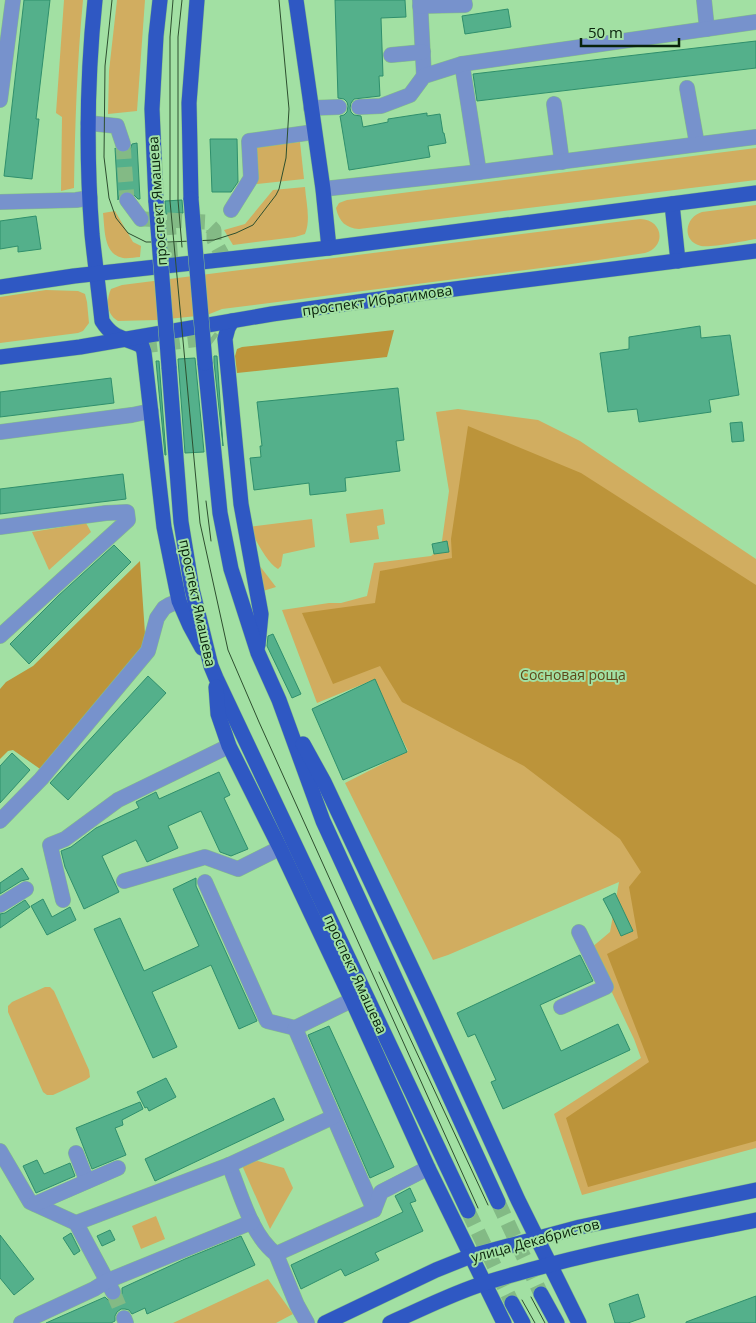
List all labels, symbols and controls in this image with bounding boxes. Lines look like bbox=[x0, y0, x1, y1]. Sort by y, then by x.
scale bar bbox=[581, 15, 678, 47]
text: 50 m bbox=[588, 22, 623, 42]
street label: проспект Ямашева bbox=[143, 136, 171, 266]
street label: проспект Ибрагимова bbox=[301, 280, 453, 320]
street label: проспект Ямашева bbox=[175, 538, 221, 668]
park label: Сосновая роща bbox=[520, 665, 626, 684]
street label: проспект Ямашева bbox=[320, 911, 392, 1037]
street label: улица Декабристов bbox=[469, 1214, 601, 1266]

